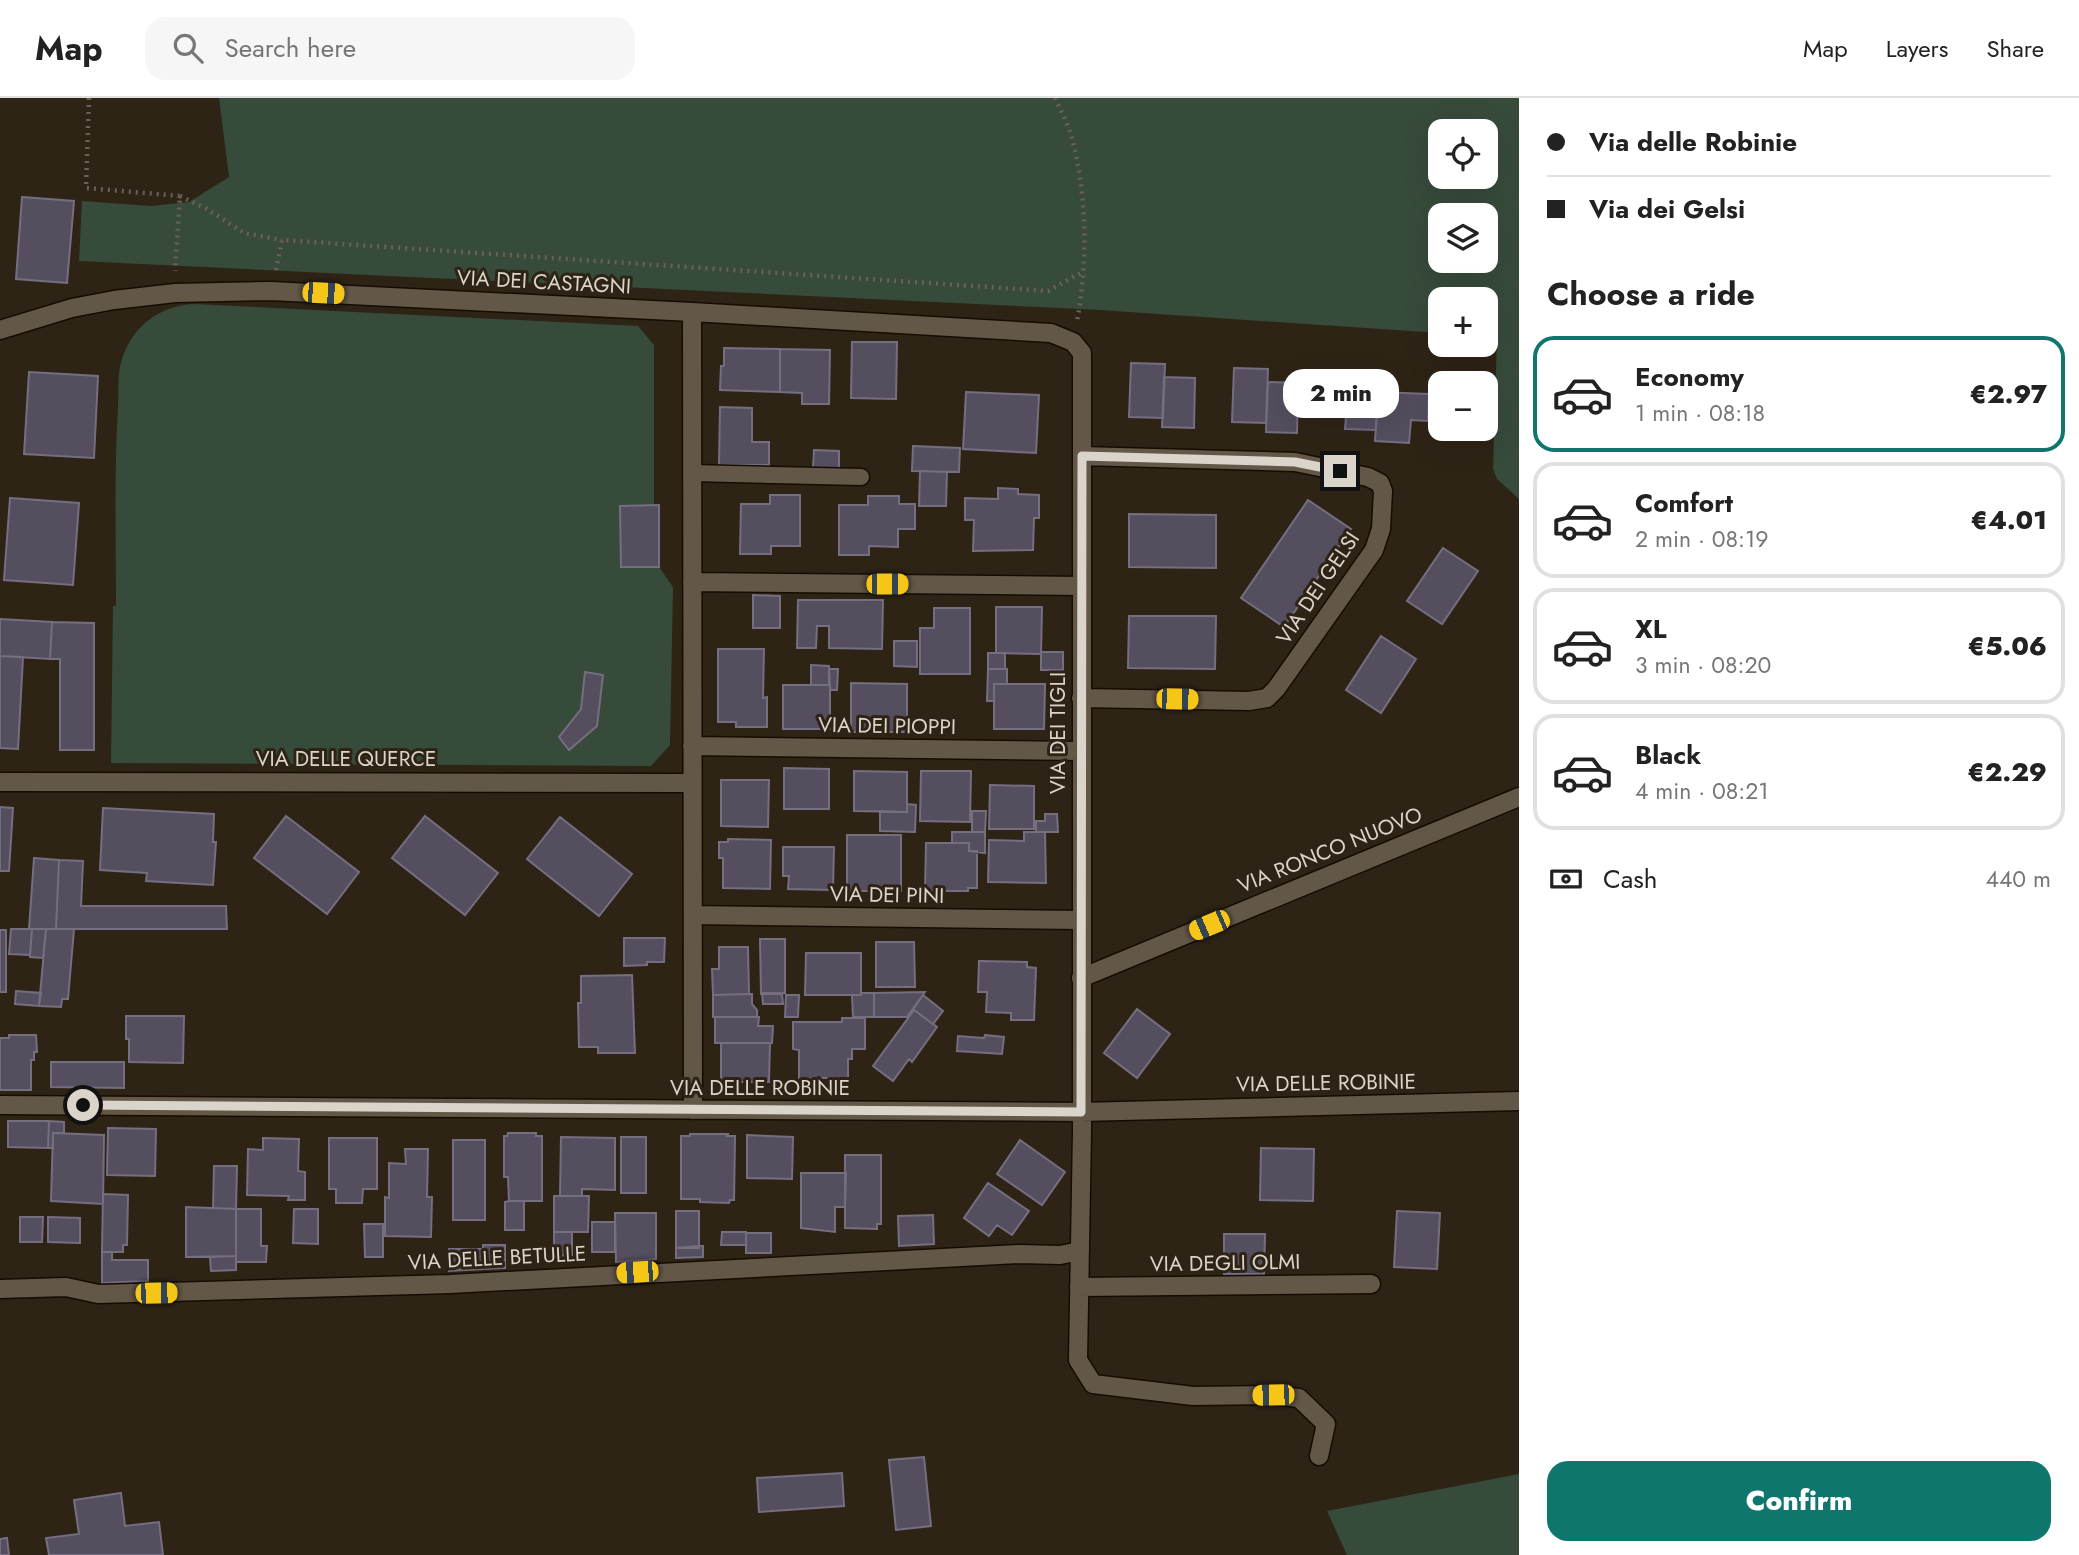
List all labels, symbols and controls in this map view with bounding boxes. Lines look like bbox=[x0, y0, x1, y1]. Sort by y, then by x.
search box bbox=[145, 17, 635, 80]
text: Map bbox=[35, 25, 103, 72]
icon: search bbox=[169, 29, 207, 67]
text: Search here bbox=[225, 29, 356, 67]
text: Map bbox=[1803, 31, 1848, 66]
text: Layers bbox=[1886, 31, 1948, 66]
text: Share bbox=[1986, 31, 2044, 66]
map controls bbox=[1428, 119, 1498, 441]
button: locate bbox=[1428, 119, 1498, 189]
text: Via delle Robinie bbox=[1589, 123, 1797, 161]
text: Via dei Gelsi bbox=[1589, 190, 1745, 228]
button: layers bbox=[1428, 203, 1498, 273]
street label: VIA DEI CASTAGNI bbox=[456, 262, 632, 302]
text: Choose a ride bbox=[1547, 271, 1755, 317]
car bbox=[302, 281, 345, 305]
button: + bbox=[1428, 287, 1498, 357]
text: Economy bbox=[1635, 358, 1744, 396]
icon: car bbox=[1551, 363, 1614, 426]
callout: 2 min bbox=[1282, 370, 1398, 418]
button: − bbox=[1428, 371, 1498, 441]
text: €2.97 bbox=[1969, 375, 2047, 413]
text: 2 min bbox=[1310, 376, 1372, 410]
text: 1 min · 08:18 bbox=[1635, 396, 1765, 430]
route end bbox=[1324, 455, 1356, 487]
text: Comfort bbox=[1635, 484, 1733, 522]
icon: car bbox=[1551, 489, 1614, 552]
text: €4.01 bbox=[1970, 501, 2047, 539]
text: 2 min · 08:19 bbox=[1635, 522, 1769, 556]
street label: VIA DEI GELSI bbox=[1269, 526, 1367, 650]
car bbox=[867, 574, 909, 595]
text: XL bbox=[1635, 610, 1667, 648]
icon: car bbox=[1551, 615, 1614, 678]
text: €5.06 bbox=[1968, 627, 2047, 665]
text: 3 min · 08:20 bbox=[1635, 648, 1771, 682]
street label: VIA DEI TIGLI bbox=[1043, 672, 1073, 794]
car bbox=[1156, 688, 1199, 710]
street label: VIA DEI PIOPPI bbox=[818, 710, 956, 742]
text: Black bbox=[1635, 736, 1701, 774]
icon: car bbox=[1551, 741, 1614, 804]
street label: VIA DELLE QUERCE bbox=[256, 744, 436, 774]
text: €2.29 bbox=[1967, 753, 2047, 791]
text: 4 min · 08:21 bbox=[1635, 774, 1769, 808]
street label: VIA RONCO NUOVO bbox=[1233, 799, 1427, 901]
icon: cash bbox=[1547, 860, 1585, 898]
text: Cash bbox=[1603, 860, 1657, 898]
text: 440 m bbox=[1986, 862, 2051, 896]
street label: VIA DEI PINI bbox=[829, 879, 945, 911]
car bbox=[1186, 907, 1233, 943]
street label: VIA DELLE ROBINIE bbox=[1236, 1066, 1416, 1100]
street label: VIA DELLE ROBINIE bbox=[670, 1073, 850, 1103]
route start bbox=[67, 1089, 99, 1121]
street label: VIA DELLE BETULLE bbox=[407, 1238, 587, 1278]
street label: VIA DEGLI OLMI bbox=[1150, 1247, 1300, 1279]
car bbox=[616, 1260, 659, 1284]
car bbox=[135, 1282, 178, 1304]
car bbox=[1252, 1384, 1295, 1406]
button: Confirm bbox=[1547, 1461, 2051, 1541]

